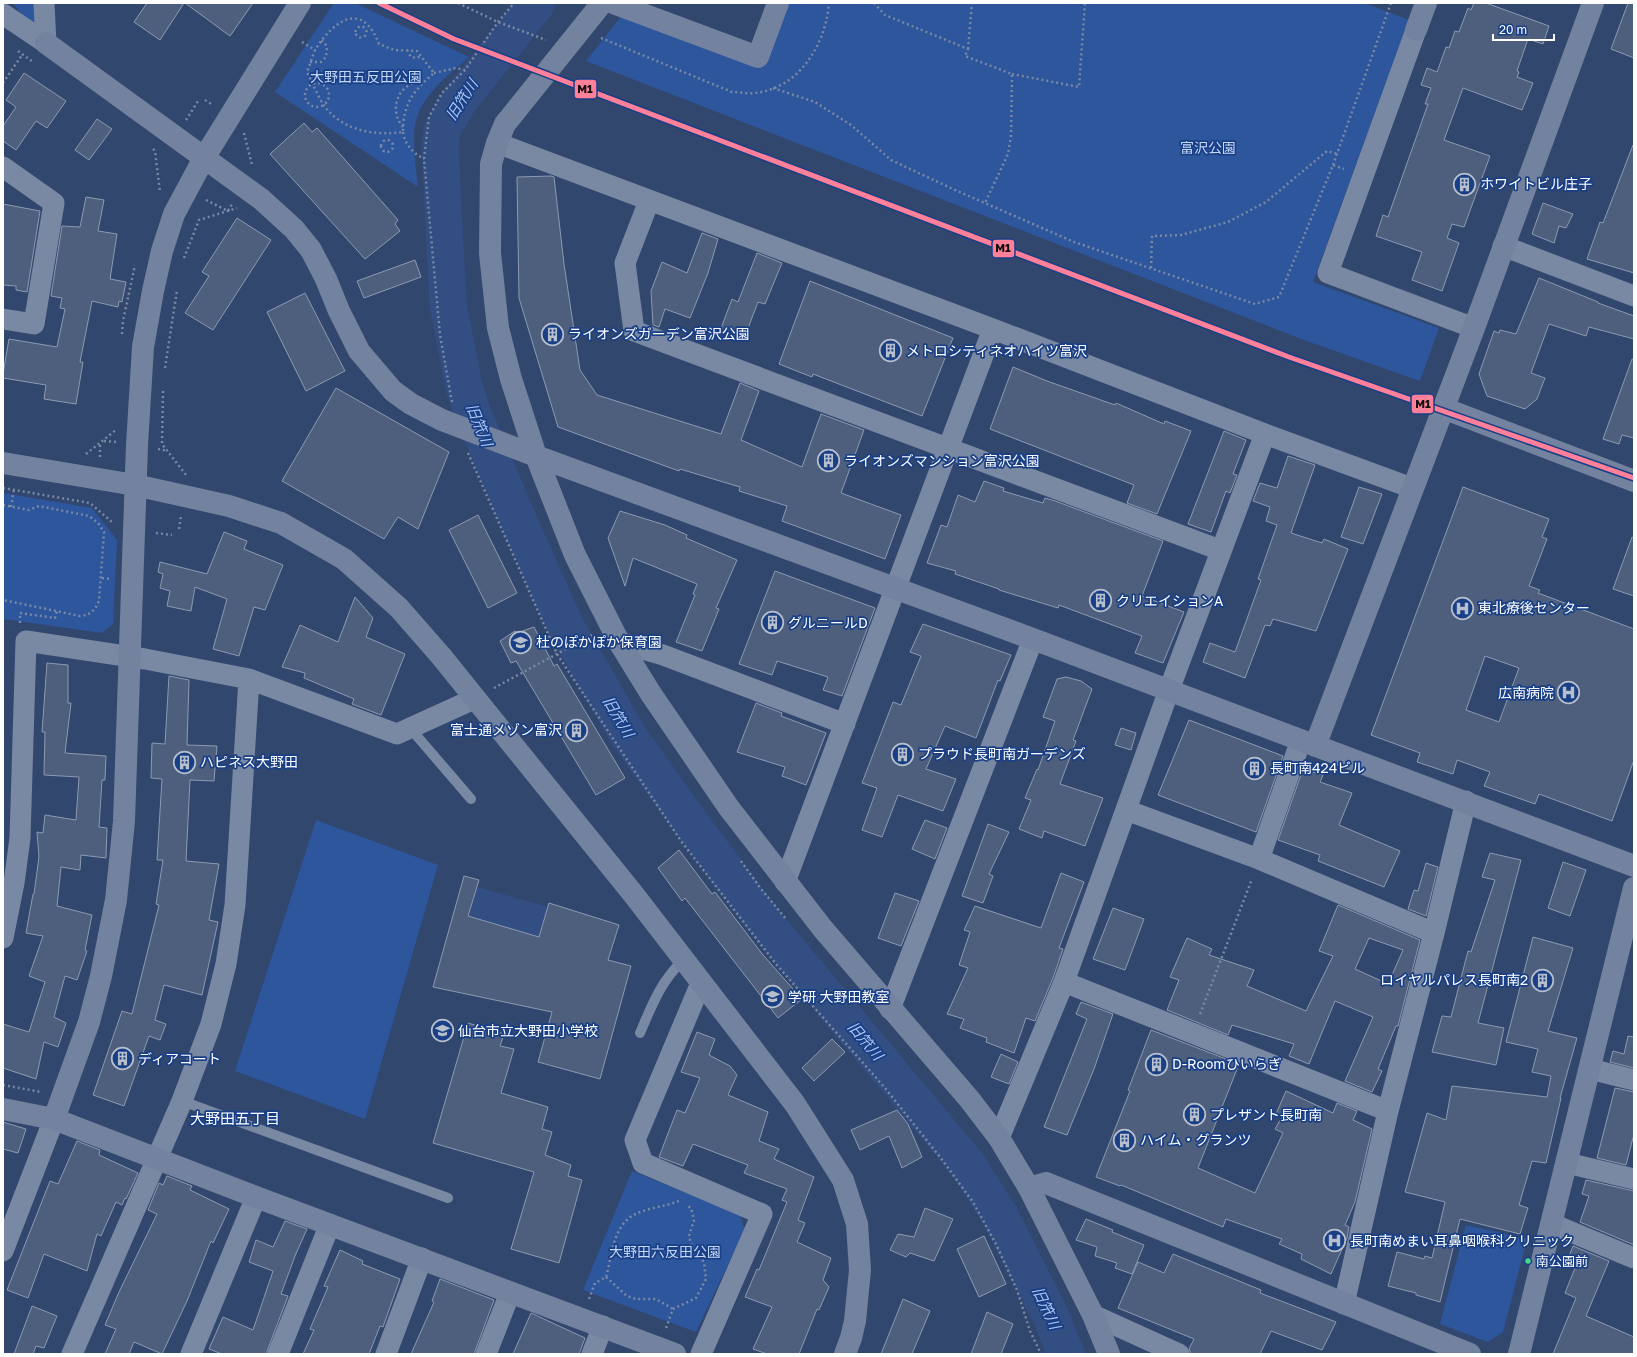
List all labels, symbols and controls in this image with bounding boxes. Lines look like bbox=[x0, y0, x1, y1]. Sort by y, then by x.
scale bar bbox=[1493, 16, 1554, 42]
text: 20 m bbox=[1499, 22, 1527, 37]
park label: 大野田五反田公園 bbox=[310, 68, 422, 85]
water label: 旧笊川 bbox=[441, 74, 482, 123]
line badge: M1 bbox=[574, 79, 597, 99]
text: M1 bbox=[577, 82, 593, 95]
park label: 富沢公園 bbox=[1180, 139, 1236, 156]
building icon: ホワイトビル庄子 bbox=[1451, 171, 1477, 197]
place label: ホワイトビル庄子 bbox=[1480, 175, 1592, 192]
line badge: M1 bbox=[992, 239, 1015, 258]
text: M1 bbox=[995, 241, 1011, 254]
building icon: ライオンズガーデン富沢公園 bbox=[539, 321, 565, 347]
place label: ライオンズガーデン富沢公園 bbox=[568, 325, 750, 342]
building icon: メトロシティネオハイツ富沢 bbox=[877, 338, 903, 364]
place label: メトロシティネオハイツ富沢 bbox=[906, 342, 1087, 359]
line badge: M1 bbox=[1411, 394, 1434, 414]
text: M1 bbox=[1415, 397, 1431, 410]
water label: 旧笊川 bbox=[463, 400, 497, 451]
building icon: ライオンズマンション富沢公園 bbox=[816, 448, 842, 474]
place label: ライオンズマンション富沢公園 bbox=[844, 452, 1040, 469]
building icon: クリエイションA bbox=[1087, 588, 1113, 614]
place label: クリエイションA bbox=[1116, 592, 1224, 609]
hospital icon: 東北療後センター bbox=[1449, 595, 1475, 621]
place label: 東北療後センター bbox=[1478, 599, 1590, 616]
building icon: グルニールD bbox=[760, 610, 786, 636]
place label: グルニールD bbox=[788, 614, 868, 631]
school or university icon: 杜のぽかぽか保育園 bbox=[507, 629, 533, 655]
place label: 杜のぽかぽか保育園 bbox=[536, 633, 662, 650]
hospital icon: 広南病院 bbox=[1556, 680, 1582, 706]
place label: 広南病院 bbox=[1498, 684, 1554, 701]
water label: 旧笊川 bbox=[600, 693, 639, 742]
building icon: 富士通メゾン富沢 bbox=[564, 717, 590, 743]
place label: 富士通メゾン富沢 bbox=[450, 721, 562, 738]
building icon: プラウド長町南ガーデンズ bbox=[890, 741, 916, 767]
place label: プラウド長町南ガーデンズ bbox=[918, 745, 1086, 762]
building icon: ハピネス大野田 bbox=[171, 749, 197, 775]
place label: ハピネス大野田 bbox=[200, 753, 298, 770]
building icon: 長町南424ビル bbox=[1241, 755, 1267, 781]
place label: 長町南424ビル bbox=[1270, 759, 1365, 776]
building icon: ロイヤルパレス長町南2 bbox=[1530, 967, 1556, 993]
place label: ロイヤルパレス長町南2 bbox=[1380, 971, 1528, 988]
school or university icon: 学研 大野田教室 bbox=[760, 984, 786, 1010]
place label: 学研 大野田教室 bbox=[788, 988, 890, 1005]
water label: 旧笊川 bbox=[844, 1017, 888, 1065]
school or university icon: 仙台市立大野田小学校 bbox=[430, 1018, 456, 1044]
place label: 仙台市立大野田小学校 bbox=[458, 1022, 598, 1039]
building icon: ディアコート bbox=[110, 1046, 136, 1072]
place label: ディアコート bbox=[138, 1050, 221, 1067]
building icon: D-Roomひいらぎ bbox=[1143, 1051, 1169, 1077]
place label: D-Roomひいらぎ bbox=[1172, 1055, 1282, 1072]
building icon: プレザント長町南 bbox=[1182, 1102, 1208, 1128]
place label: プレザント長町南 bbox=[1210, 1106, 1322, 1123]
district label: 大野田五丁目 bbox=[190, 1109, 280, 1127]
building icon: ハイム・グランツ bbox=[1112, 1127, 1138, 1153]
place label: ハイム・グランツ bbox=[1140, 1131, 1251, 1148]
hospital icon: 長町南めまい耳鼻咽喉科クリニック bbox=[1321, 1228, 1347, 1254]
place label: 長町南めまい耳鼻咽喉科クリニック bbox=[1350, 1232, 1574, 1249]
park label: 大野田六反田公園 bbox=[609, 1243, 721, 1260]
place label: 南公園前 bbox=[1536, 1253, 1588, 1269]
marker: 南公園前 bbox=[1523, 1256, 1533, 1266]
water label: 旧笊川 bbox=[1029, 1283, 1065, 1334]

